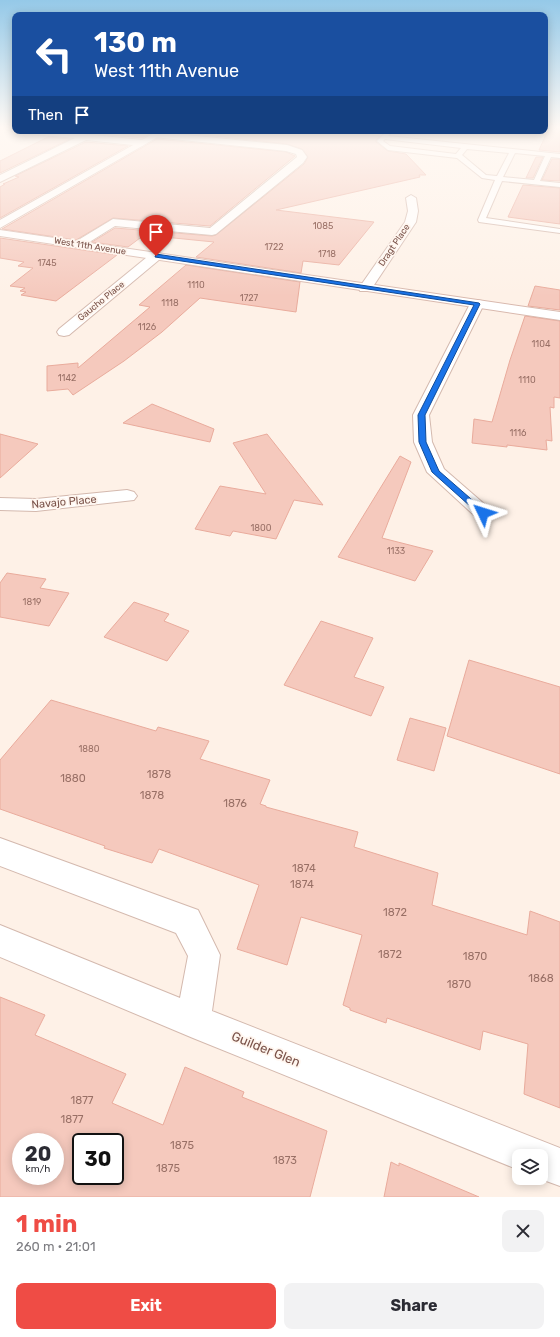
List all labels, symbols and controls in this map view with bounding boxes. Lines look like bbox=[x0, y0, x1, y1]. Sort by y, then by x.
text: 130 m bbox=[94, 26, 177, 59]
icon: left bbox=[28, 28, 80, 80]
text: West 11th Avenue bbox=[94, 60, 239, 82]
icon: arrive bbox=[71, 104, 93, 126]
text: Then bbox=[28, 106, 63, 124]
pin bbox=[139, 215, 173, 256]
icon: arrive bbox=[145, 221, 167, 243]
house number: 1085 bbox=[313, 221, 333, 231]
street label: Dragt Place bbox=[376, 222, 412, 268]
street label: West 11th Avenue bbox=[53, 235, 127, 257]
house number: 1722 bbox=[264, 242, 284, 252]
house number: 1718 bbox=[318, 249, 336, 259]
house number: 1745 bbox=[37, 258, 57, 268]
street label: Gaucho Place bbox=[76, 279, 126, 323]
house number: 1110 bbox=[187, 280, 205, 290]
house number: 1727 bbox=[240, 293, 259, 303]
house number: 1118 bbox=[161, 298, 179, 308]
house number: 1126 bbox=[138, 322, 157, 332]
house number: 1104 bbox=[531, 339, 551, 349]
house number: 1142 bbox=[58, 373, 76, 383]
house number: 1110 bbox=[518, 375, 536, 385]
house number: 1116 bbox=[510, 428, 527, 438]
position arrow bbox=[462, 492, 504, 534]
street label: Navajo Place bbox=[31, 493, 97, 511]
house number: 1800 bbox=[250, 523, 272, 533]
house number: 1133 bbox=[387, 546, 405, 556]
house number: 1819 bbox=[23, 597, 41, 607]
house number: 1880 bbox=[78, 744, 100, 754]
house number: 1878 bbox=[147, 768, 171, 781]
house number: 1880 bbox=[60, 772, 86, 785]
house number: 1878 bbox=[140, 789, 164, 802]
house number: 1876 bbox=[223, 797, 247, 810]
house number: 1874 bbox=[292, 862, 316, 875]
house number: 1874 bbox=[290, 878, 314, 891]
house number: 1872 bbox=[383, 906, 407, 919]
house number: 1872 bbox=[378, 948, 402, 961]
house number: 1870 bbox=[463, 950, 487, 963]
house number: 1868 bbox=[528, 972, 554, 985]
house number: 1870 bbox=[447, 978, 471, 991]
street label: Guilder Glen bbox=[229, 1028, 303, 1070]
house number: 1877 bbox=[71, 1094, 94, 1107]
house number: 1877 bbox=[61, 1113, 84, 1126]
speed limit sign: 30 bbox=[72, 1133, 124, 1185]
house number: 1875 bbox=[170, 1139, 194, 1152]
text: 20 bbox=[25, 1142, 51, 1166]
map controls bbox=[512, 1149, 548, 1185]
button: layers bbox=[512, 1149, 548, 1185]
house number: 1873 bbox=[273, 1154, 297, 1167]
house number: 1875 bbox=[156, 1162, 180, 1175]
text: km/h bbox=[26, 1163, 50, 1175]
text: 1 min bbox=[16, 1210, 77, 1238]
button: close bbox=[502, 1210, 544, 1252]
text: 260 m · 21:01 bbox=[16, 1239, 95, 1254]
button: Exit bbox=[16, 1283, 276, 1329]
button: Share bbox=[284, 1283, 544, 1329]

